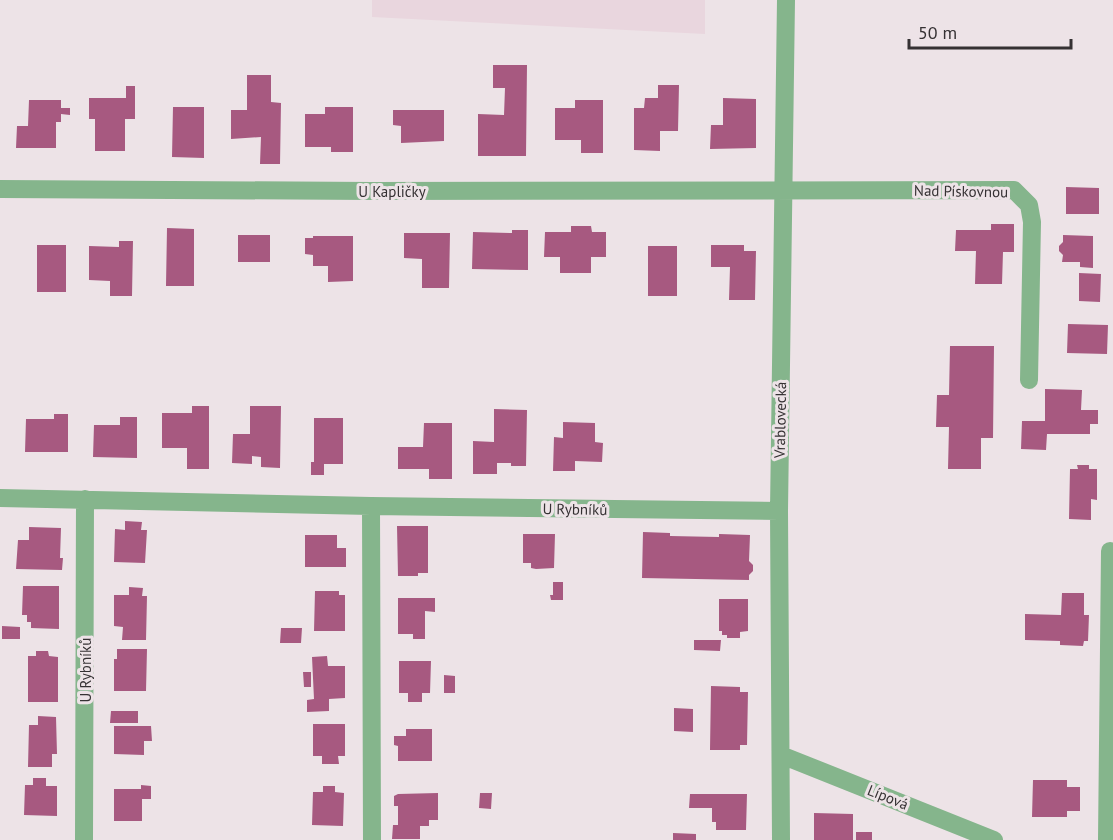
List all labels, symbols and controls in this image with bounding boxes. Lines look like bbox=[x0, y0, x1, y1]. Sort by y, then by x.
scale bar bbox=[909, 12, 1071, 50]
text: 50 m bbox=[918, 21, 957, 44]
street label: Nad Pískovnou bbox=[914, 181, 1008, 201]
street label: U Kapličky bbox=[358, 182, 426, 201]
street label: Vrablovecká bbox=[770, 382, 790, 459]
street label: U Rybníků bbox=[542, 499, 608, 519]
street label: U Rybníků bbox=[76, 638, 95, 702]
street label: Lípová bbox=[865, 780, 911, 814]

